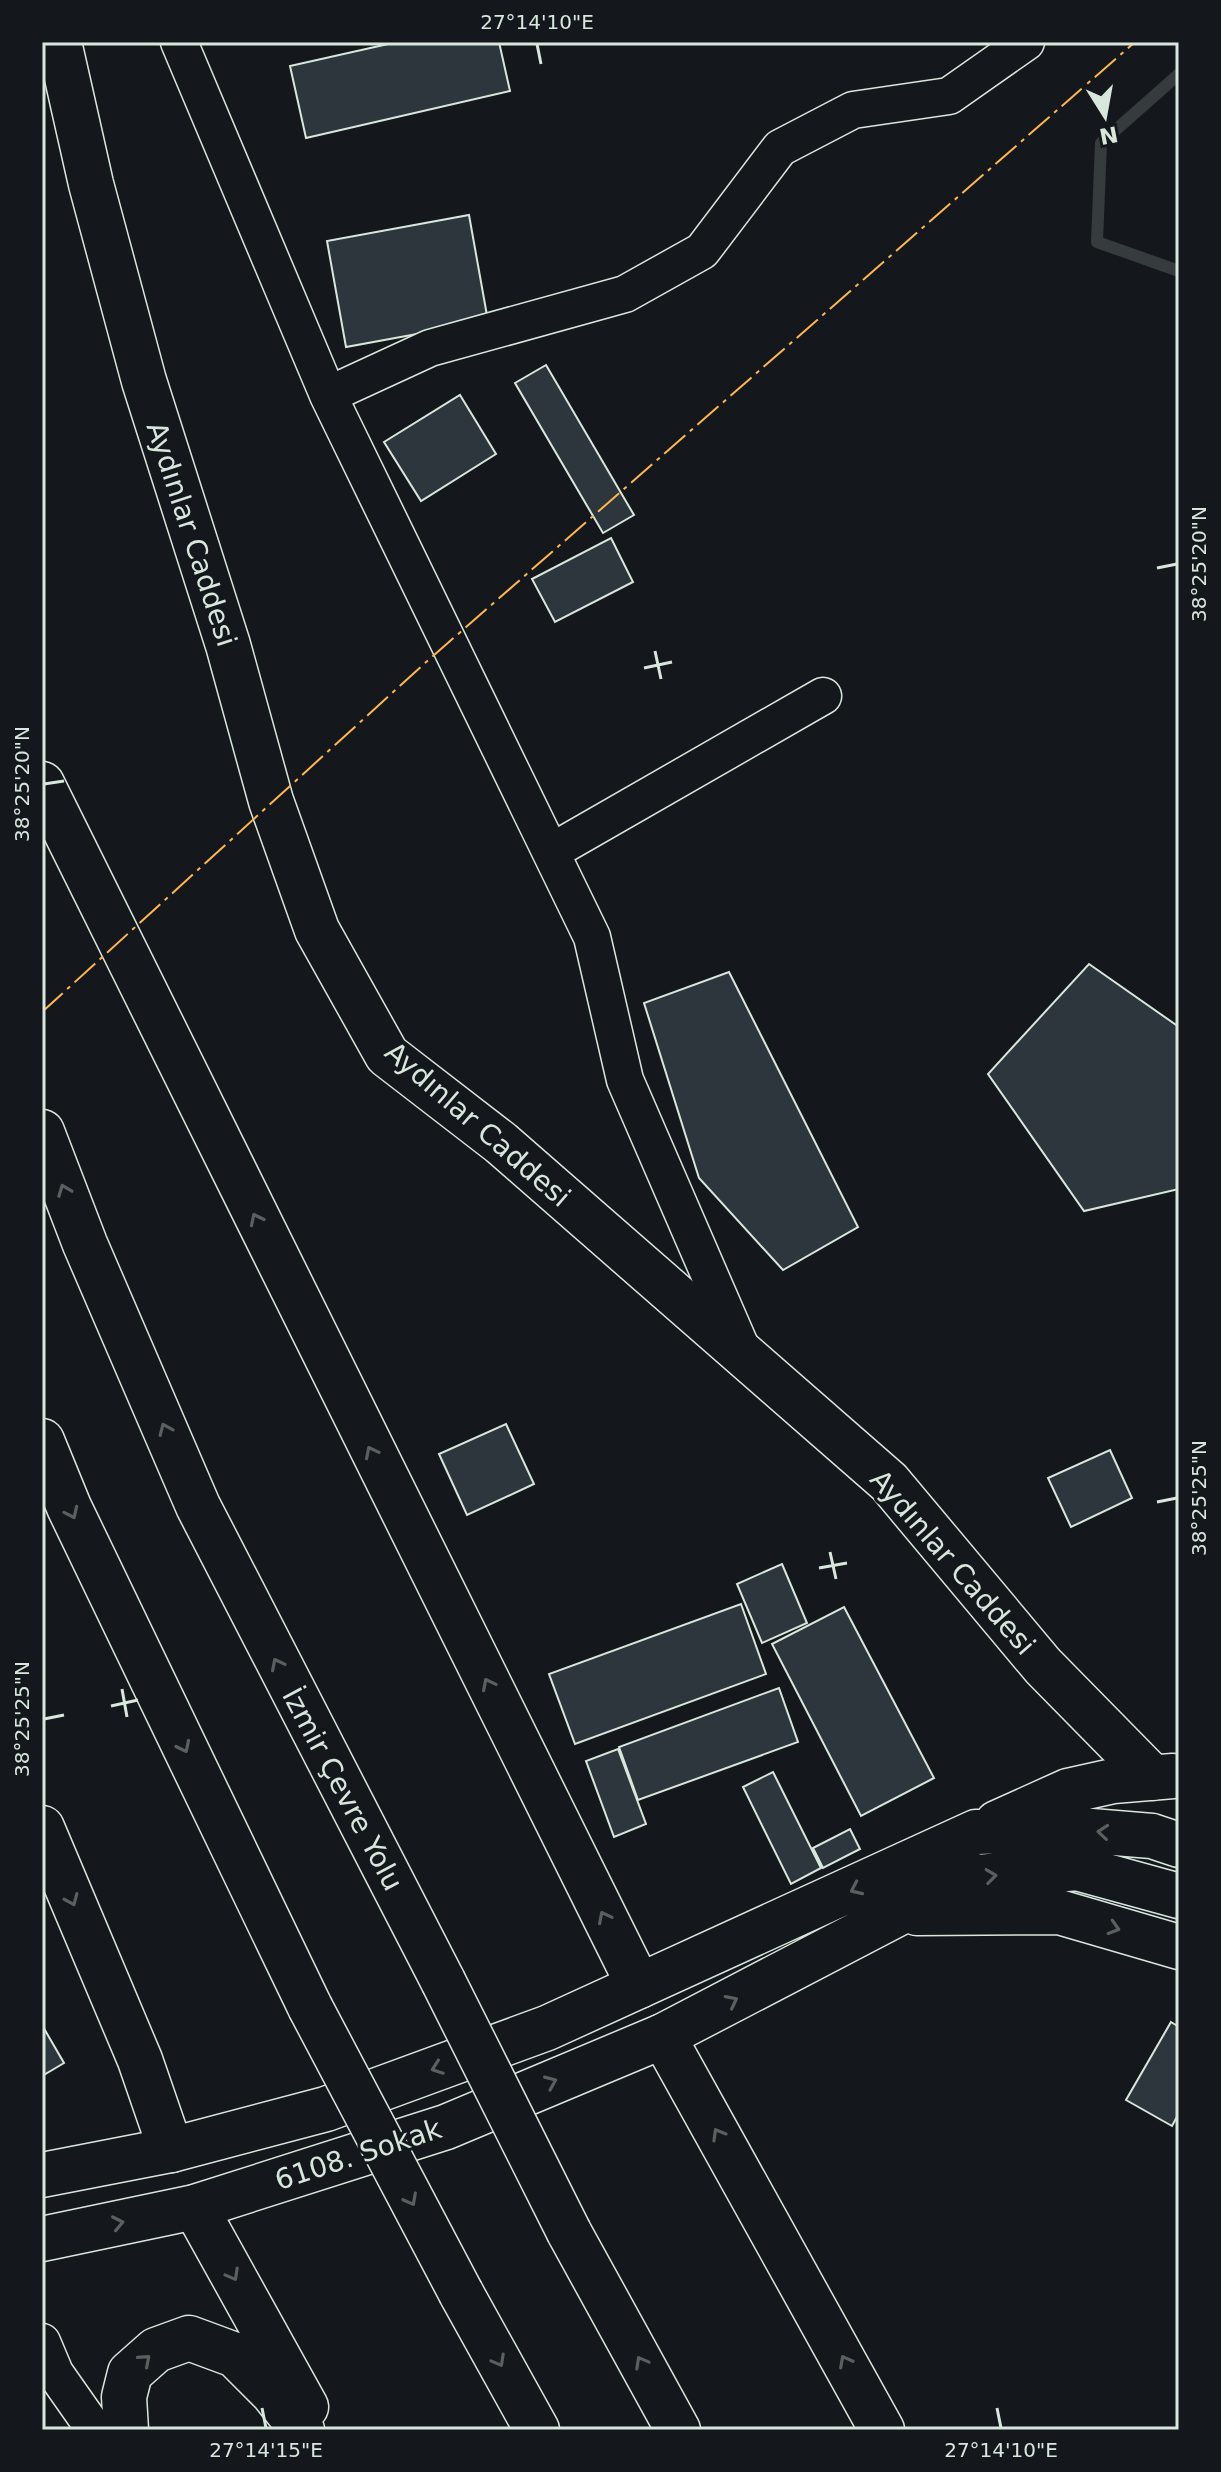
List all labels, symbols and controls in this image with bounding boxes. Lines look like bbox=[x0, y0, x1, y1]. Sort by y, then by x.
text: 27°14'10"E bbox=[480, 10, 594, 34]
north arrow bbox=[1065, 76, 1145, 156]
text: N bbox=[1097, 121, 1120, 149]
street label: Aydınlar Caddesi bbox=[140, 418, 243, 651]
text: 38°25'20"N bbox=[1187, 506, 1211, 622]
text: 38°25'20"N bbox=[10, 726, 34, 842]
street label: Aydınlar Caddesi bbox=[378, 1035, 577, 1214]
one-way arrow bbox=[57, 1183, 74, 1197]
one-way arrow bbox=[250, 1212, 266, 1227]
one-way arrow bbox=[158, 1423, 174, 1437]
text: 38°25'25"N bbox=[1187, 1440, 1211, 1556]
one-way arrow bbox=[365, 1445, 381, 1460]
street label: Aydınlar Caddesi bbox=[863, 1463, 1042, 1662]
one-way arrow bbox=[62, 1504, 78, 1519]
one-way arrow bbox=[271, 1657, 287, 1672]
text: 38°25'25"N bbox=[10, 1661, 34, 1777]
one-way arrow bbox=[482, 1678, 497, 1693]
street label: İzmir Çevre Yolu bbox=[275, 1682, 410, 1896]
one-way arrow bbox=[174, 1739, 190, 1753]
one-way arrow bbox=[1096, 1823, 1109, 1840]
one-way arrow bbox=[985, 1868, 998, 1885]
one-way arrow bbox=[849, 1879, 864, 1895]
one-way arrow bbox=[63, 1891, 79, 1906]
one-way arrow bbox=[599, 1910, 614, 1925]
one-way arrow bbox=[1107, 1919, 1121, 1935]
one-way arrow bbox=[724, 1995, 739, 2010]
one-way arrow bbox=[431, 2058, 445, 2075]
one-way arrow bbox=[543, 2076, 557, 2092]
street label: 6108. Sokak bbox=[271, 2112, 446, 2197]
one-way arrow bbox=[712, 2128, 728, 2143]
one-way arrow bbox=[402, 2191, 417, 2206]
one-way arrow bbox=[111, 2215, 125, 2232]
one-way arrow bbox=[223, 2266, 239, 2281]
one-way arrow bbox=[489, 2353, 504, 2367]
one-way arrow bbox=[136, 2355, 150, 2369]
one-way arrow bbox=[839, 2355, 854, 2369]
one-way arrow bbox=[635, 2356, 650, 2370]
text: 27°14'15"E bbox=[209, 2438, 323, 2462]
text: 27°14'10"E bbox=[944, 2438, 1058, 2462]

